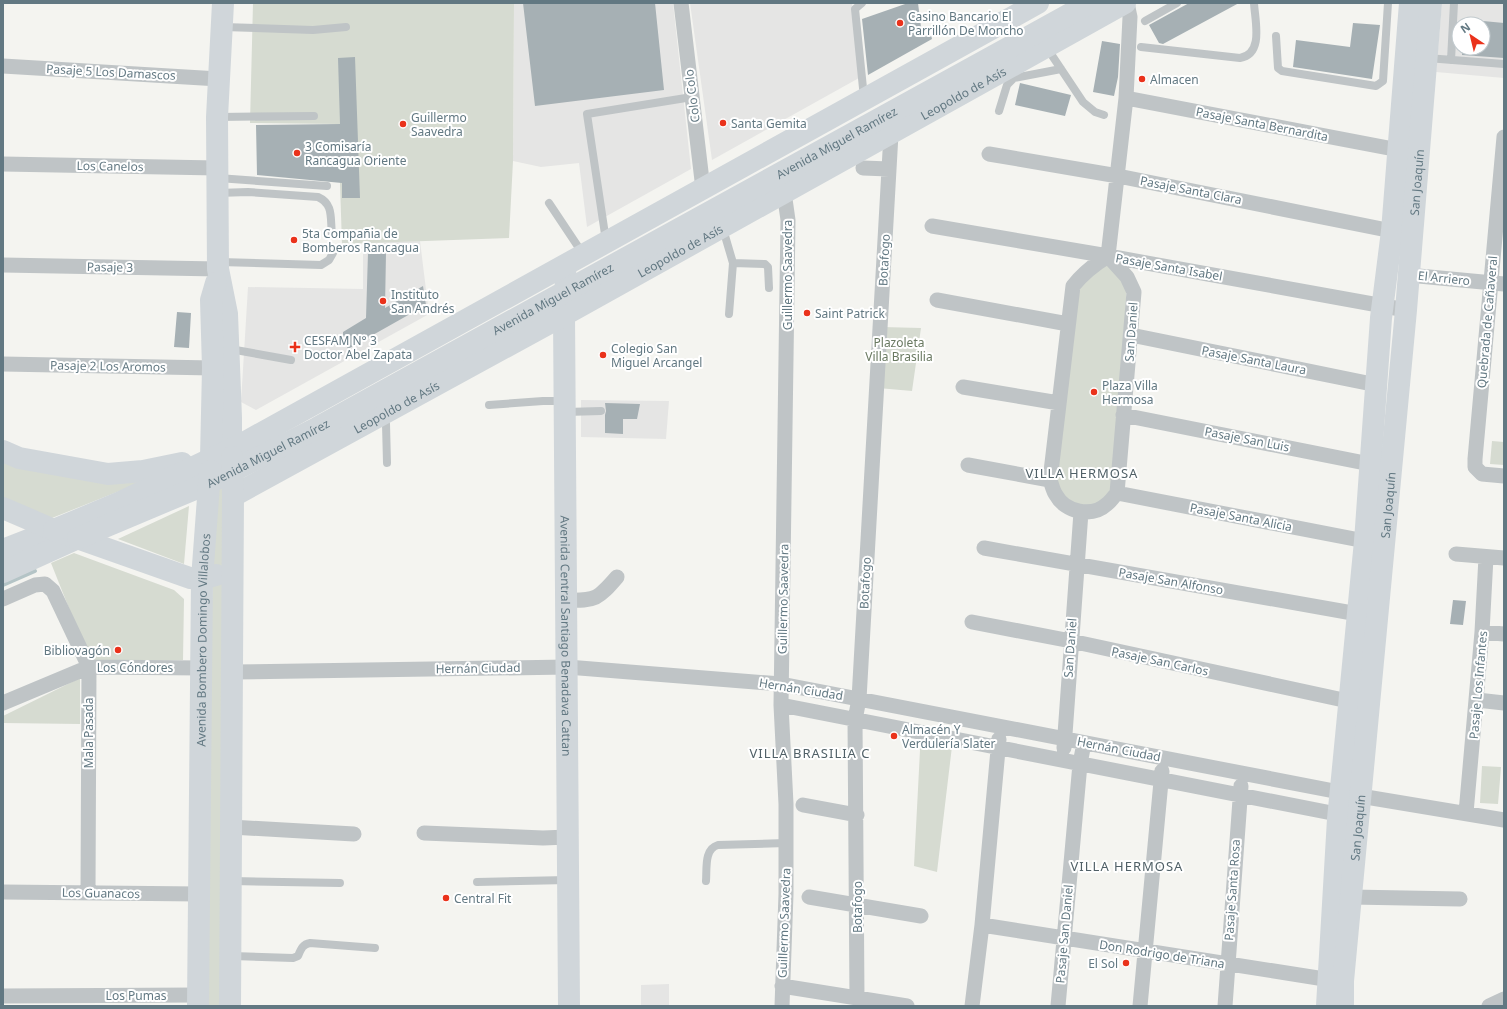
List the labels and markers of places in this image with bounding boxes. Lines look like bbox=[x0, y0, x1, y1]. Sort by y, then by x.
place label: Casino Bancario El Parrillón De Moncho bbox=[908, 8, 1024, 39]
marker: Casino Bancario El Parrillón De Moncho bbox=[895, 18, 905, 28]
place label: Almacen bbox=[1150, 71, 1199, 88]
marker: Almacen bbox=[1137, 74, 1147, 84]
place label: Guillermo Saavedra bbox=[411, 109, 467, 140]
place label: Santa Gemita bbox=[731, 115, 807, 132]
marker: Santa Gemita bbox=[718, 118, 728, 128]
marker: Guillermo Saavedra bbox=[398, 119, 408, 129]
place label: 3 Comisaría Rancagua Oriente bbox=[305, 138, 407, 169]
marker: 3 Comisaría Rancagua Oriente bbox=[292, 148, 302, 158]
place label: 5ta Compañia de Bomberos Rancagua bbox=[302, 225, 419, 256]
marker: 5ta Compañia de Bomberos Rancagua bbox=[289, 235, 299, 245]
place label: Instituto San Andrés bbox=[391, 286, 455, 317]
marker: Instituto San Andrés bbox=[378, 296, 388, 306]
place label: Saint Patrick bbox=[815, 305, 885, 322]
marker: Saint Patrick bbox=[802, 308, 812, 318]
place label: CESFAM N° 3 Doctor Abel Zapata bbox=[304, 332, 412, 363]
place label: Colegio San Miguel Arcangel bbox=[611, 340, 702, 371]
marker: CESFAM N° 3 Doctor Abel Zapata bbox=[289, 341, 301, 353]
marker: Colegio San Miguel Arcangel bbox=[598, 350, 608, 360]
place label: Plaza Villa Hermosa bbox=[1102, 377, 1158, 408]
marker: Plaza Villa Hermosa bbox=[1089, 387, 1099, 397]
place label: Bibliovagón bbox=[44, 642, 110, 659]
marker: Bibliovagón bbox=[113, 645, 123, 655]
place label: Almacén Y Verdulería Slater bbox=[902, 721, 996, 752]
marker: Almacén Y Verdulería Slater bbox=[889, 731, 899, 741]
place label: Central Fit bbox=[454, 890, 512, 907]
marker: Central Fit bbox=[441, 893, 451, 903]
place label: El Sol bbox=[1088, 955, 1118, 972]
marker: El Sol bbox=[1121, 958, 1131, 968]

